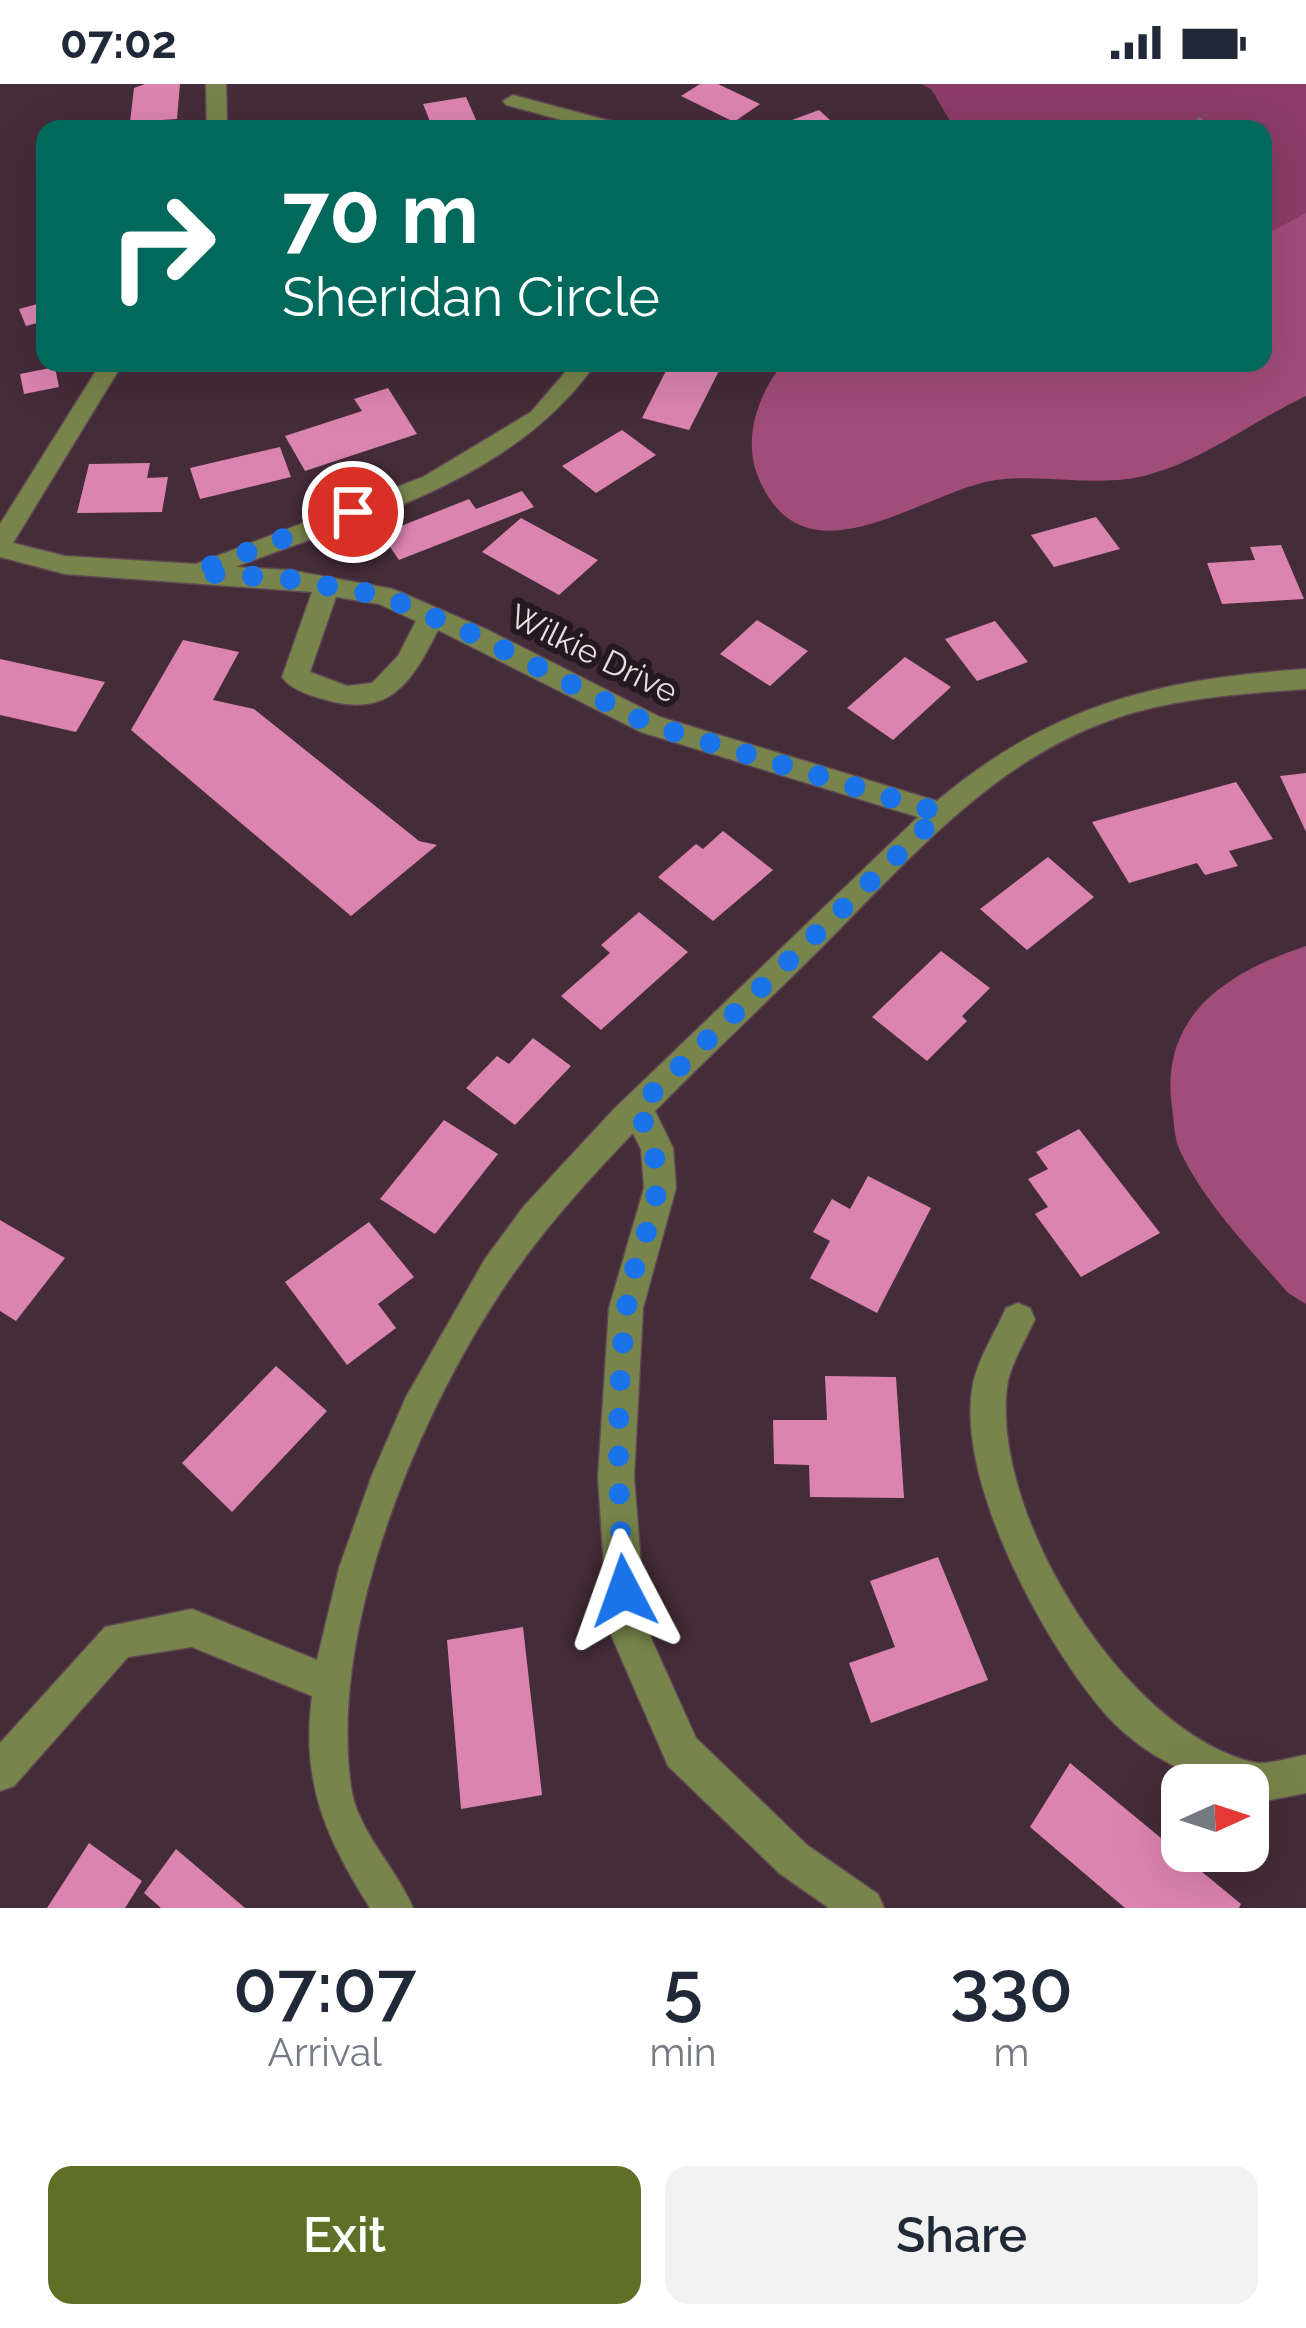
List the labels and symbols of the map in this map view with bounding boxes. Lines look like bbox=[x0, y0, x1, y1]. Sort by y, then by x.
pin bbox=[302, 461, 404, 563]
street label: Wilkie Drive bbox=[503, 596, 684, 711]
position arrow bbox=[561, 1528, 687, 1654]
north arrow bbox=[1161, 1764, 1269, 1872]

